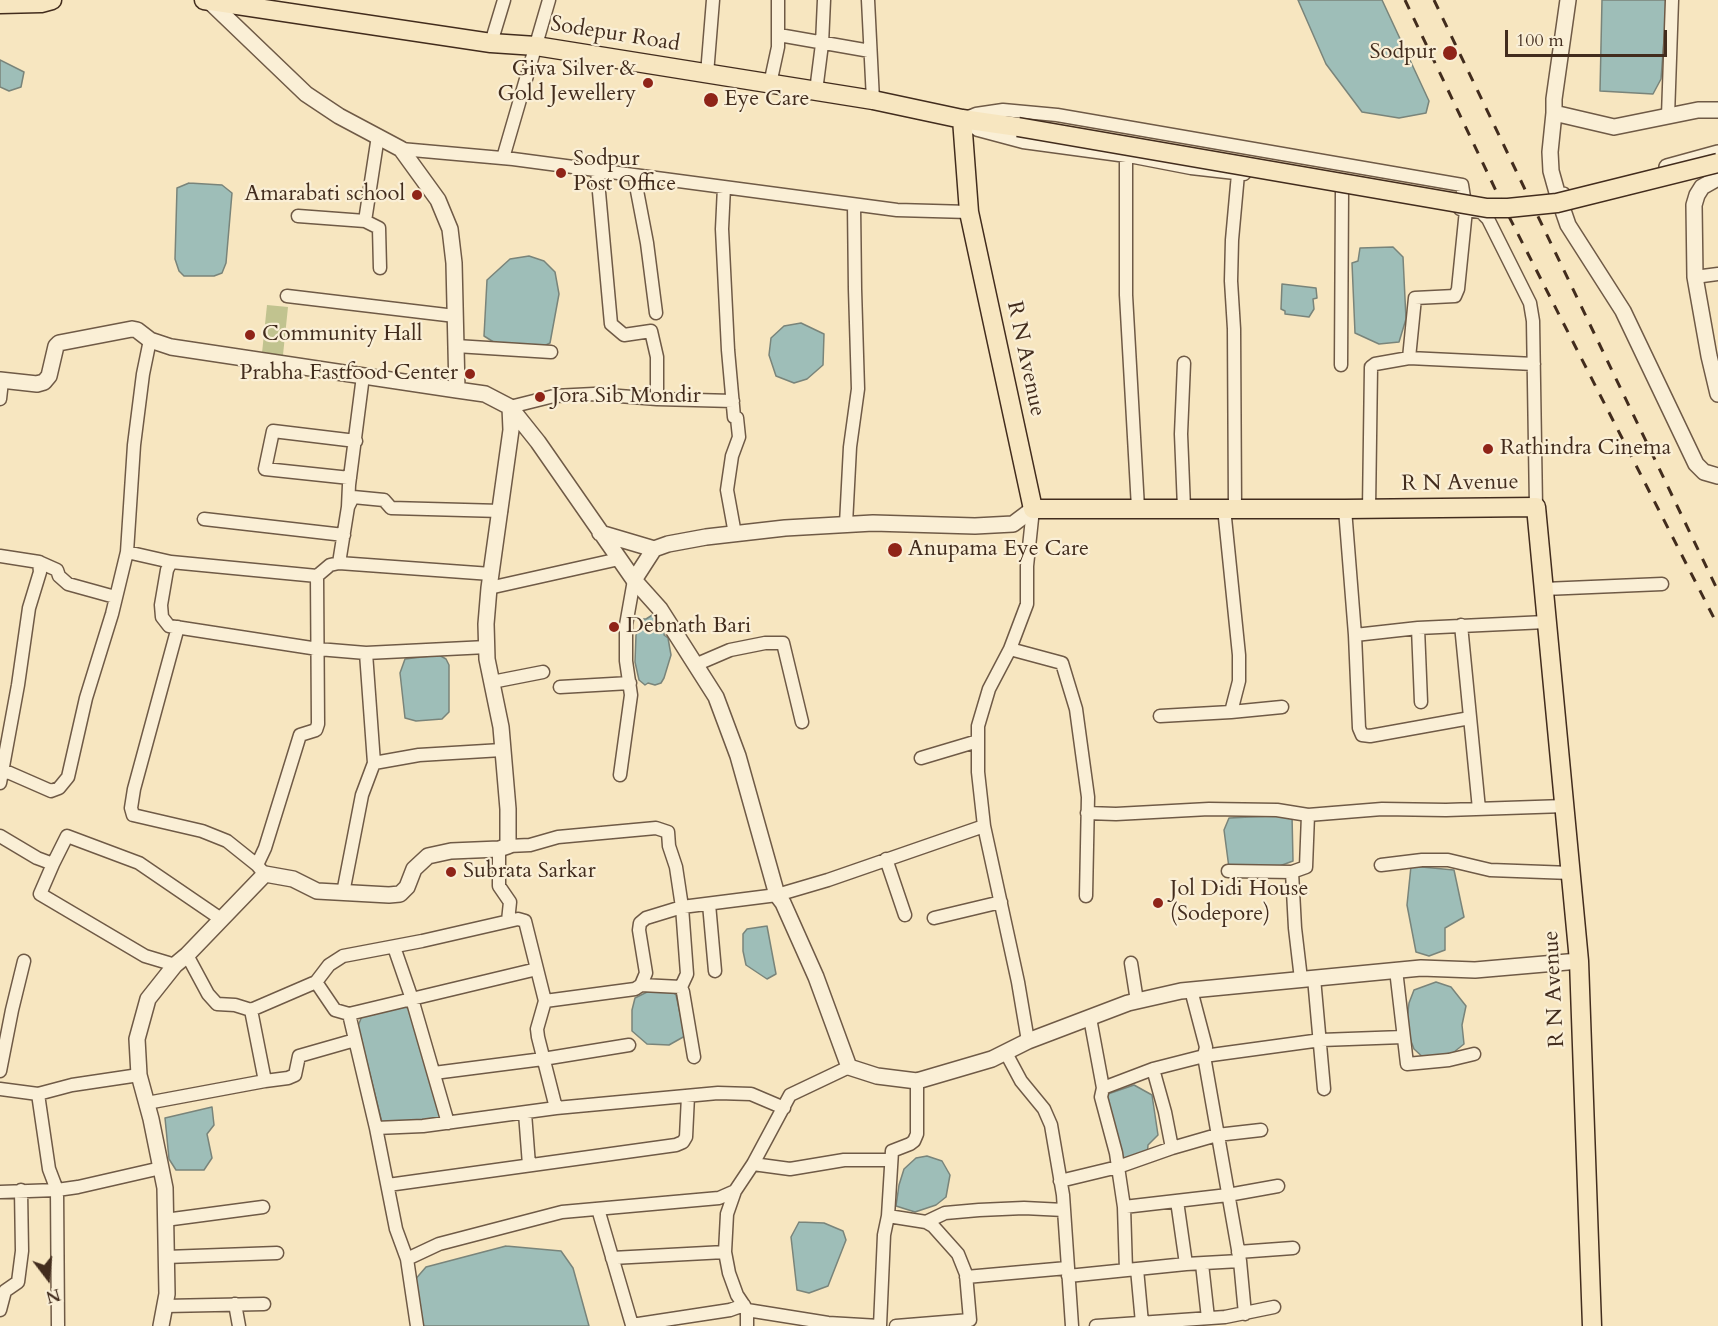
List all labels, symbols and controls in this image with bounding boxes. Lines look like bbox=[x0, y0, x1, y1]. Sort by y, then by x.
street label: Sodepur Road bbox=[548, 12, 682, 58]
scale bar bbox=[1508, 18, 1670, 56]
text: 100 m bbox=[1516, 28, 1564, 53]
place label: Sodpur bbox=[1370, 40, 1436, 66]
marker: Sodpur bbox=[1441, 44, 1459, 62]
place label: Giva Silver & Gold Jewellery bbox=[498, 57, 636, 108]
marker: Giva Silver & Gold Jewellery bbox=[641, 76, 655, 90]
place label: Eye Care bbox=[724, 87, 809, 113]
marker: Eye Care bbox=[702, 91, 720, 109]
place label: Sodpur Post Office bbox=[573, 147, 676, 198]
marker: Sodpur Post Office bbox=[554, 166, 568, 180]
place label: Amarabati school bbox=[245, 182, 405, 208]
marker: Amarabati school bbox=[410, 188, 424, 202]
street label: R N Avenue bbox=[1000, 299, 1050, 419]
place label: Community Hall bbox=[262, 322, 422, 348]
marker: Community Hall bbox=[243, 328, 257, 342]
place label: Prabha Fastfood Center bbox=[239, 361, 458, 387]
marker: Prabha Fastfood Center bbox=[463, 367, 477, 381]
place label: Jora Sib Mondir bbox=[552, 384, 701, 410]
marker: Jora Sib Mondir bbox=[533, 390, 547, 404]
place label: Rathindra Cinema bbox=[1500, 436, 1671, 462]
marker: Rathindra Cinema bbox=[1481, 442, 1495, 456]
street label: R N Avenue bbox=[1401, 470, 1519, 498]
place label: Anupama Eye Care bbox=[908, 537, 1089, 563]
marker: Anupama Eye Care bbox=[886, 541, 904, 559]
place label: Debnath Bari bbox=[626, 614, 751, 640]
marker: Debnath Bari bbox=[607, 620, 621, 634]
place label: Subrata Sarkar bbox=[463, 859, 596, 885]
marker: Subrata Sarkar bbox=[444, 865, 458, 879]
place label: Jol Didi House (Sodepore) bbox=[1170, 877, 1308, 928]
marker: Jol Didi House (Sodepore) bbox=[1151, 896, 1165, 910]
street label: R N Avenue bbox=[1539, 930, 1571, 1048]
north arrow bbox=[18, 1248, 78, 1308]
text: N bbox=[43, 1283, 63, 1308]

